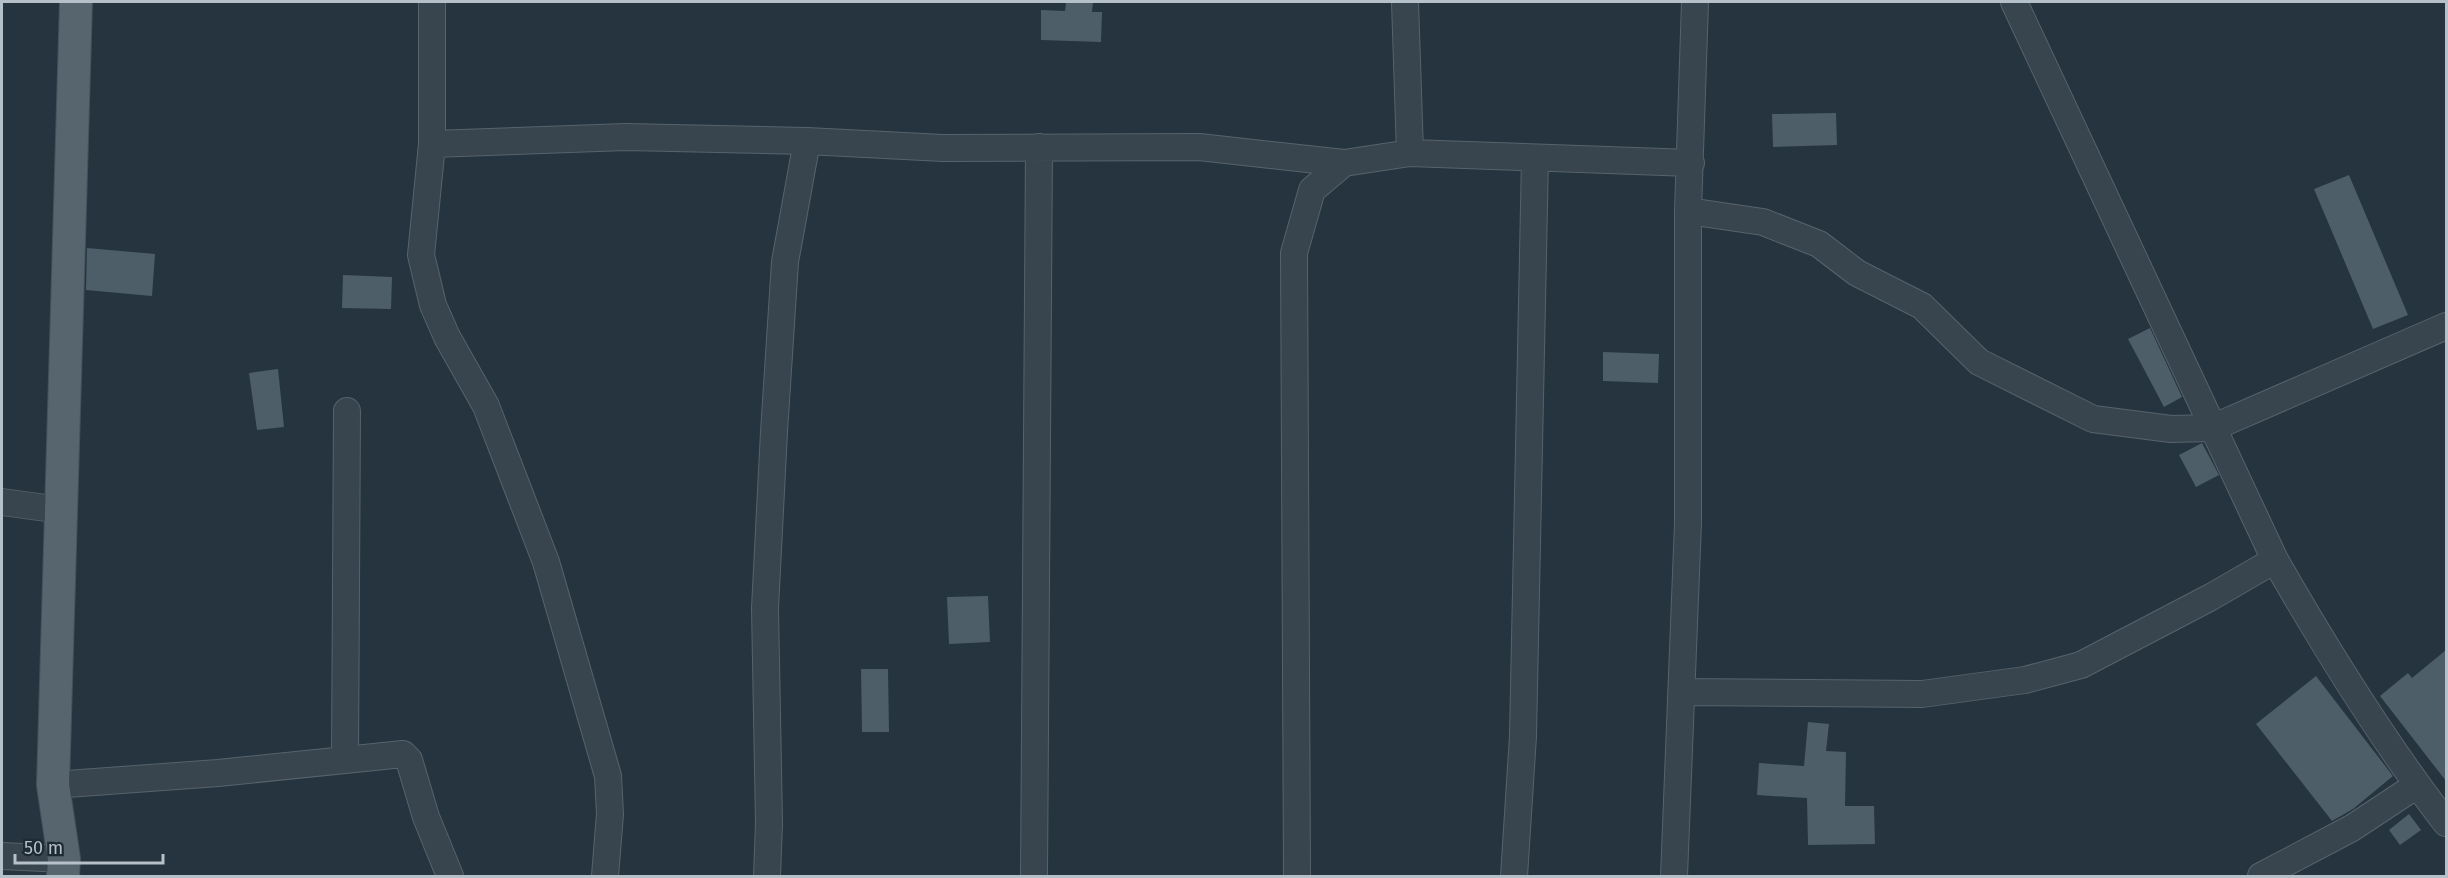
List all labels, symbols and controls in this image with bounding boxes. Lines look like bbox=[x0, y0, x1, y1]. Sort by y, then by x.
scale bar bbox=[15, 827, 164, 865]
text: 50 m bbox=[24, 837, 63, 859]

